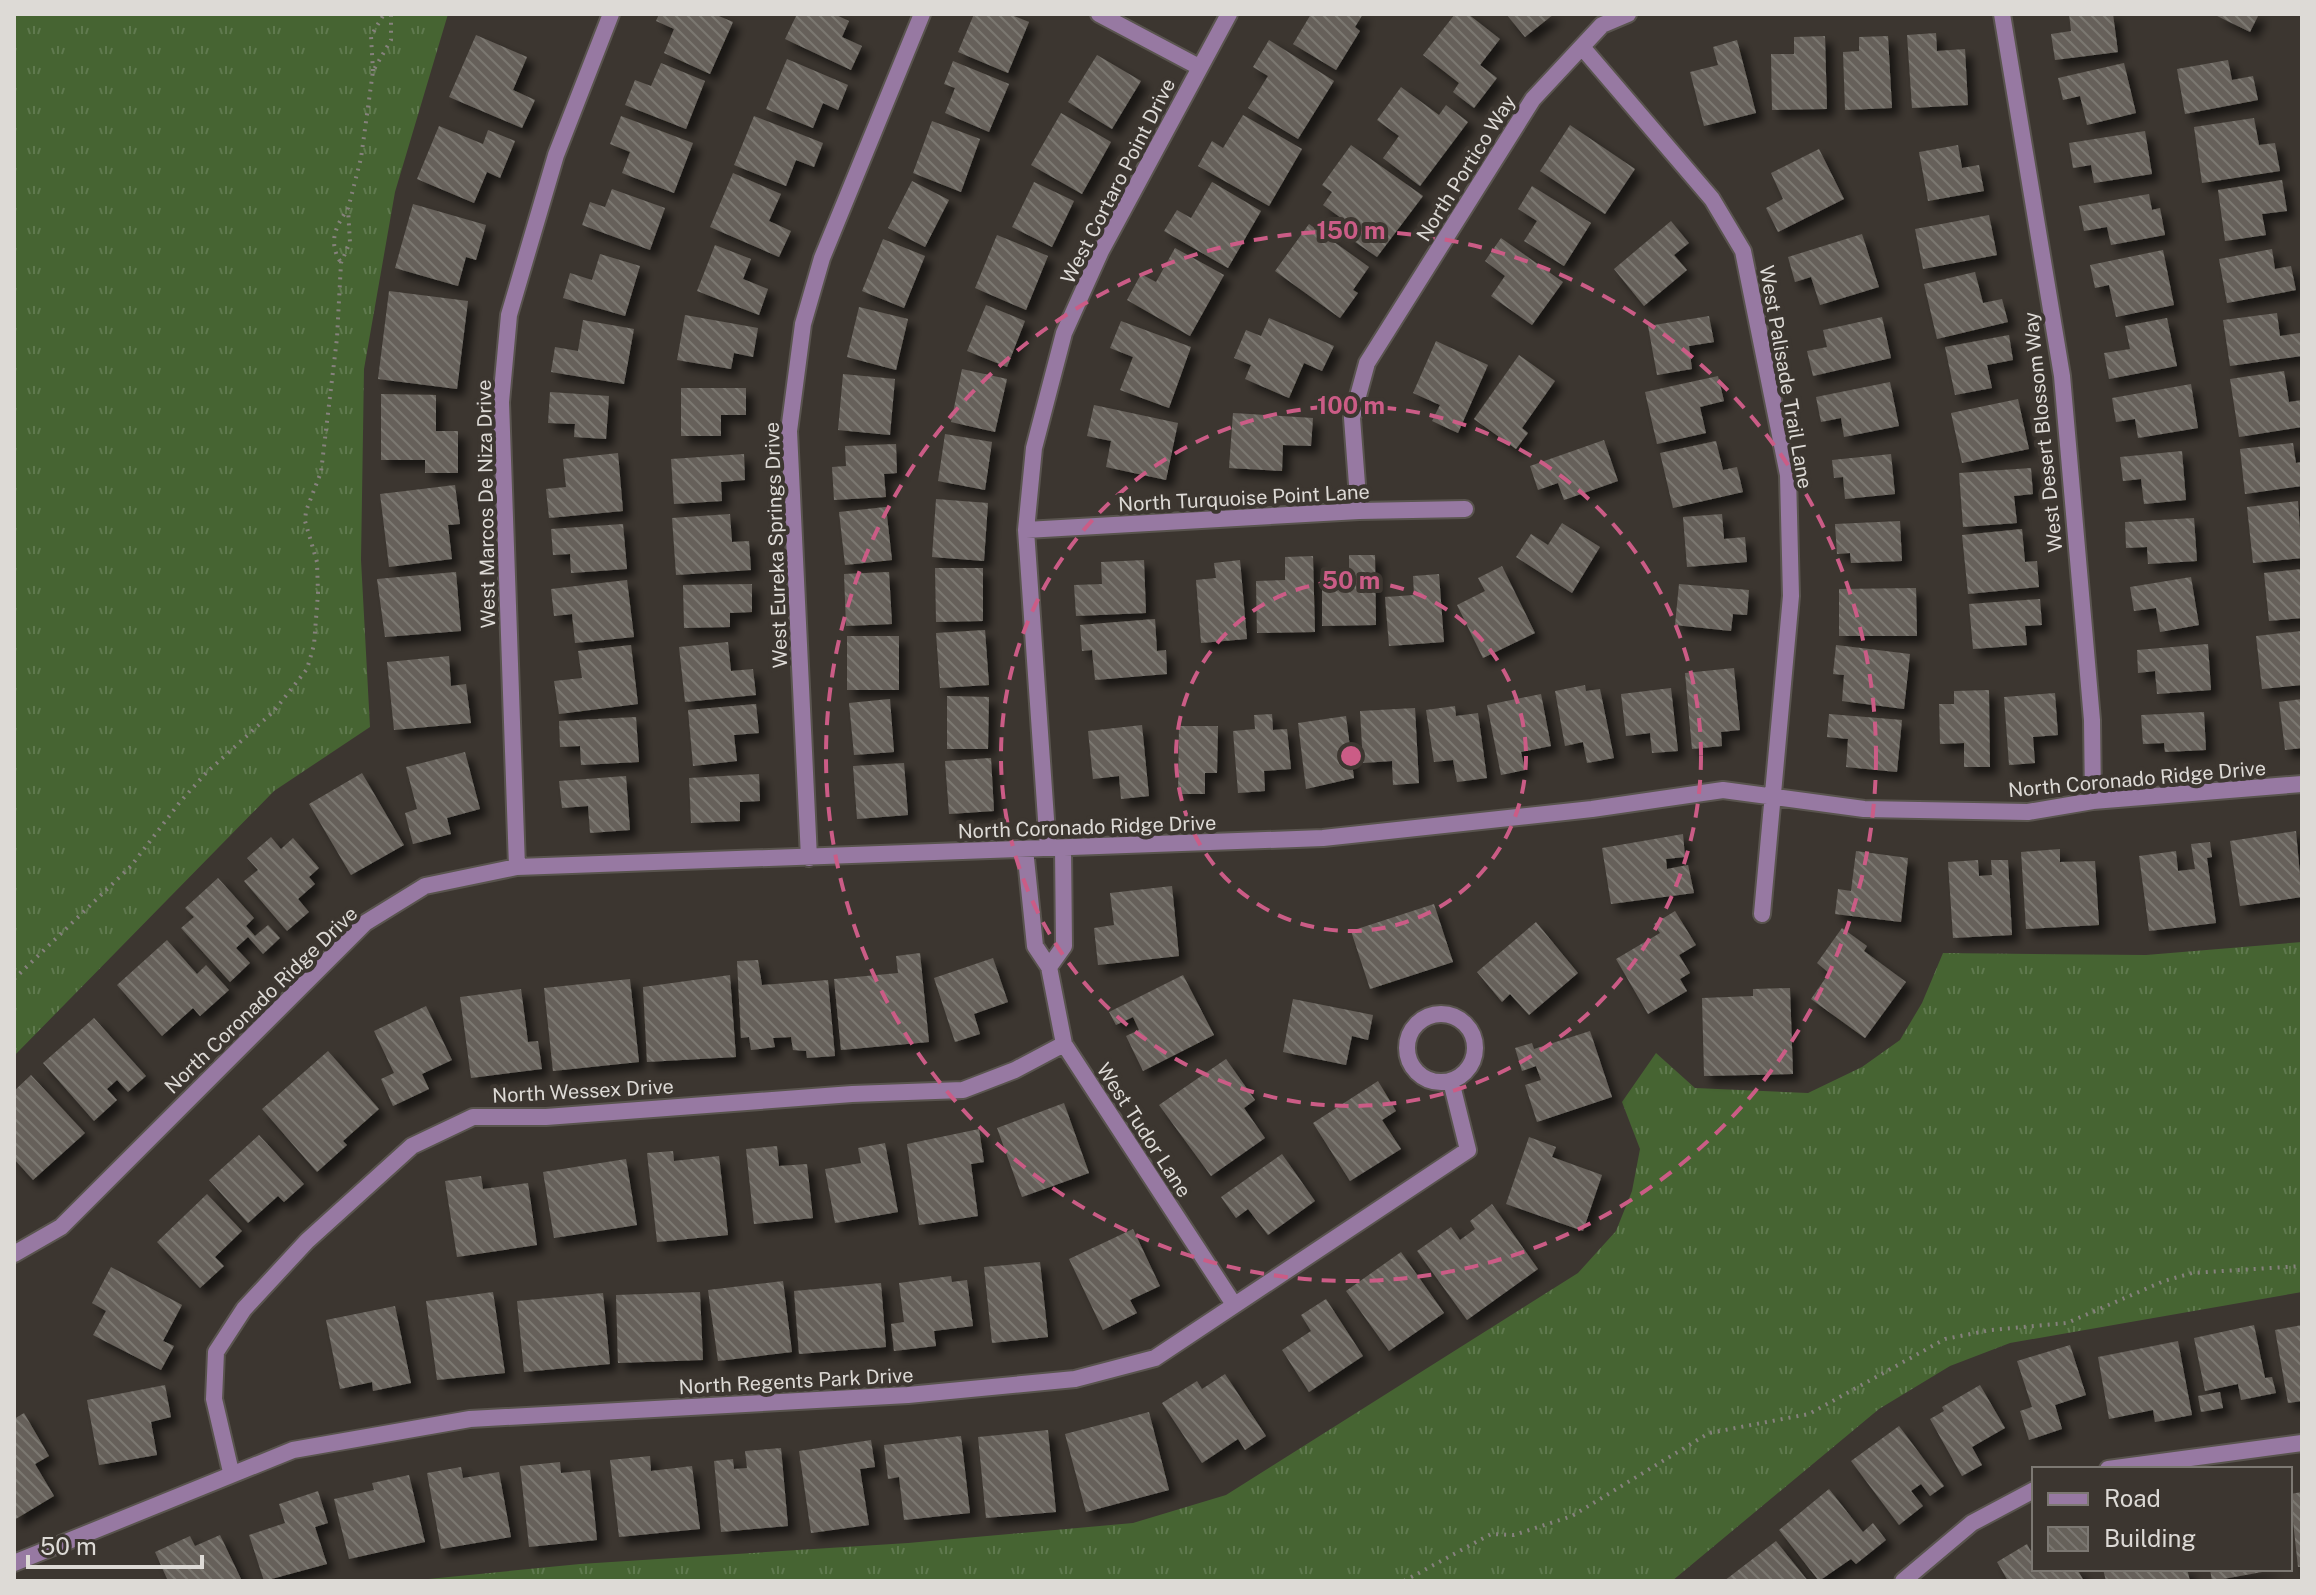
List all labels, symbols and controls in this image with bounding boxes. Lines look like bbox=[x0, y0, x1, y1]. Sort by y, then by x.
street label: West Cortaro Point Drive bbox=[1056, 74, 1180, 288]
street label: North Portico Way bbox=[1411, 90, 1521, 246]
text: 150 m bbox=[1317, 216, 1385, 244]
street label: West Palisade Trail Lane bbox=[1755, 263, 1817, 491]
street label: West Desert Blossom Way bbox=[2018, 310, 2068, 553]
street label: West Marcos De Niza Drive bbox=[472, 379, 500, 629]
text: 100 m bbox=[1317, 391, 1385, 419]
street label: West Eureka Springs Drive bbox=[760, 421, 792, 669]
street label: North Turquoise Point Lane bbox=[1118, 479, 1370, 517]
text: 50 m bbox=[1322, 566, 1380, 594]
centre of rings bbox=[1337, 742, 1365, 770]
street label: North Coronado Ridge Drive bbox=[2007, 756, 2267, 802]
street label: North Coronado Ridge Drive bbox=[957, 810, 1217, 844]
street label: North Coronado Ridge Drive bbox=[160, 901, 362, 1099]
street label: West Tudor Lane bbox=[1092, 1058, 1196, 1202]
street label: North Wessex Drive bbox=[492, 1074, 674, 1108]
street label: North Regents Park Drive bbox=[678, 1363, 914, 1399]
legend bbox=[2032, 1467, 2292, 1571]
text: Road bbox=[2104, 1484, 2161, 1512]
scale bar bbox=[28, 1519, 202, 1569]
text: Building bbox=[2104, 1524, 2196, 1552]
text: 50 m bbox=[40, 1532, 97, 1560]

